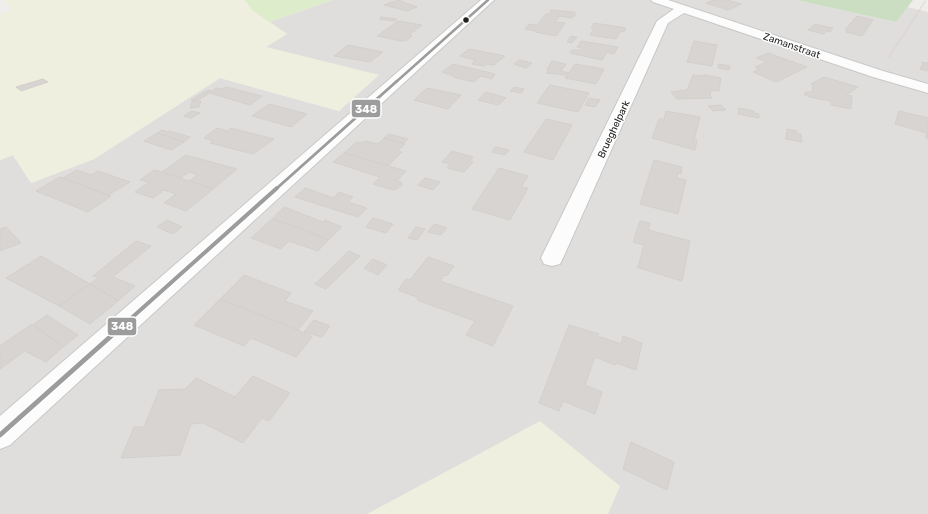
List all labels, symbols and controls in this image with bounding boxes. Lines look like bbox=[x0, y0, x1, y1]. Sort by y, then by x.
unlabelled marker bbox=[461, 15, 471, 25]
street label: Zamanstraat bbox=[762, 31, 822, 61]
street label: Brueghelpark bbox=[595, 98, 633, 160]
line badge: 348 bbox=[351, 99, 381, 118]
text: 348 bbox=[355, 103, 377, 116]
line badge: 348 bbox=[107, 317, 137, 336]
text: 348 bbox=[111, 320, 133, 333]

